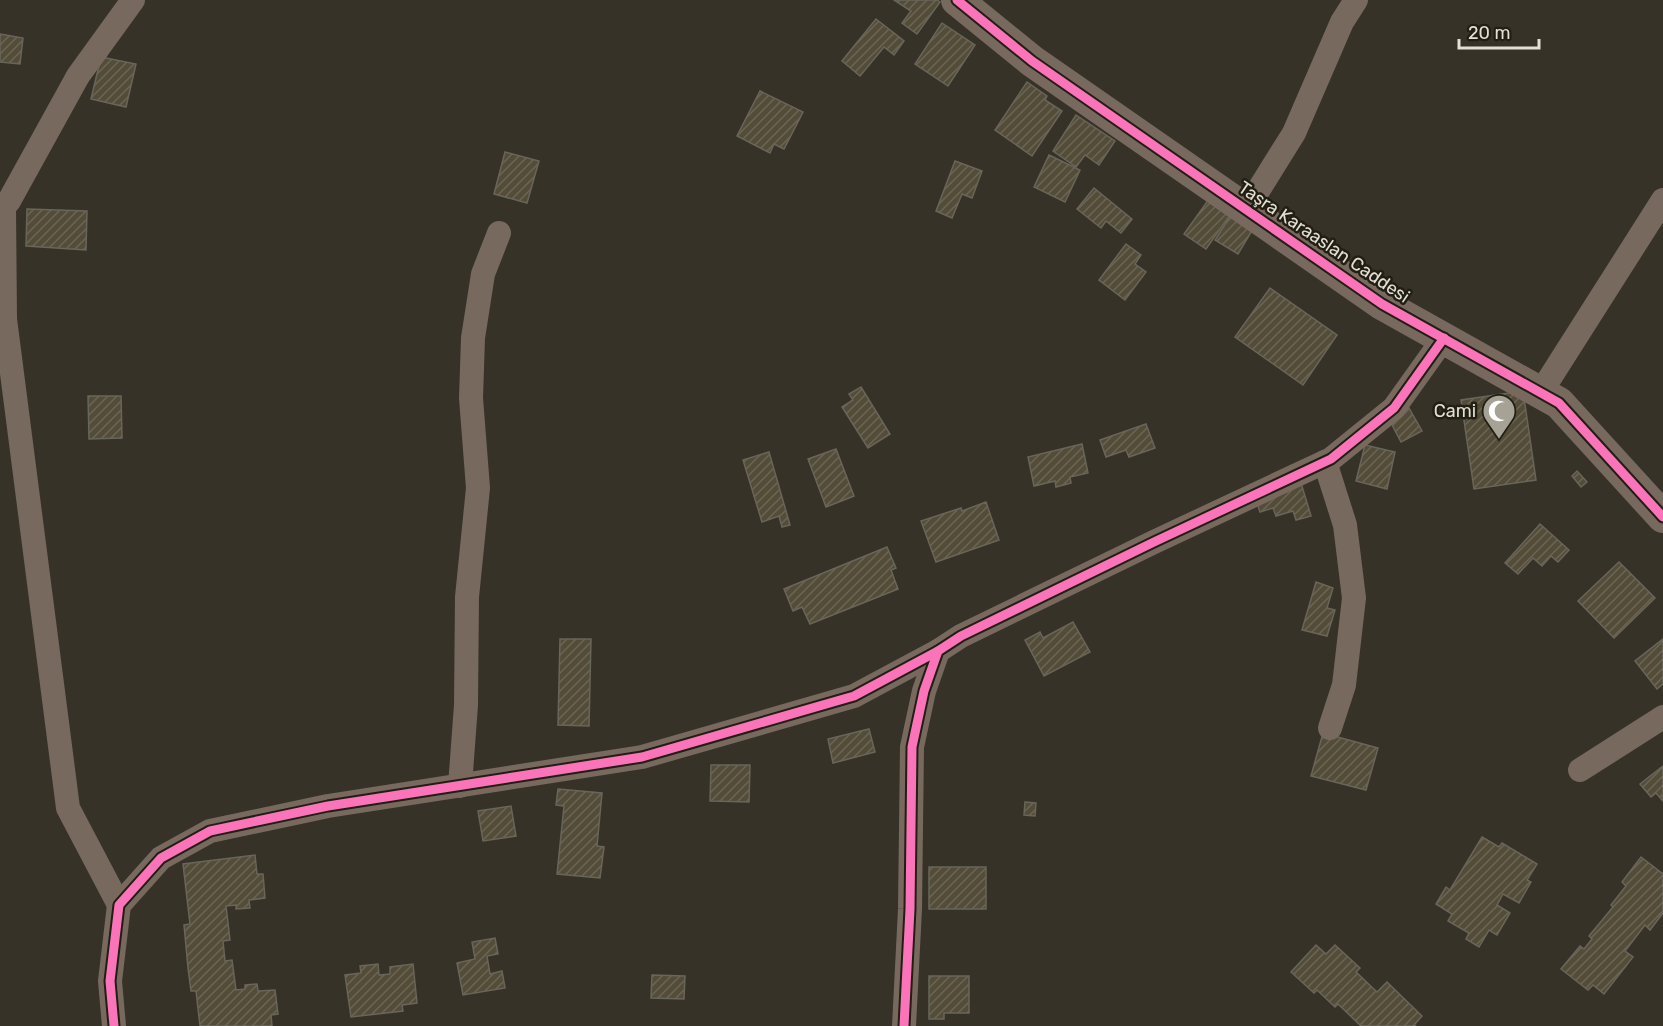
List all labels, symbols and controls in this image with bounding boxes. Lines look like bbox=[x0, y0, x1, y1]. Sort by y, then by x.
scale bar bbox=[1459, 12, 1538, 50]
text: 20 m bbox=[1468, 22, 1510, 44]
street label: Taşra Karaaslan Caddesi bbox=[1234, 176, 1414, 308]
mosque icon: Cami bbox=[1481, 393, 1517, 440]
place label: Cami bbox=[1434, 400, 1476, 422]

